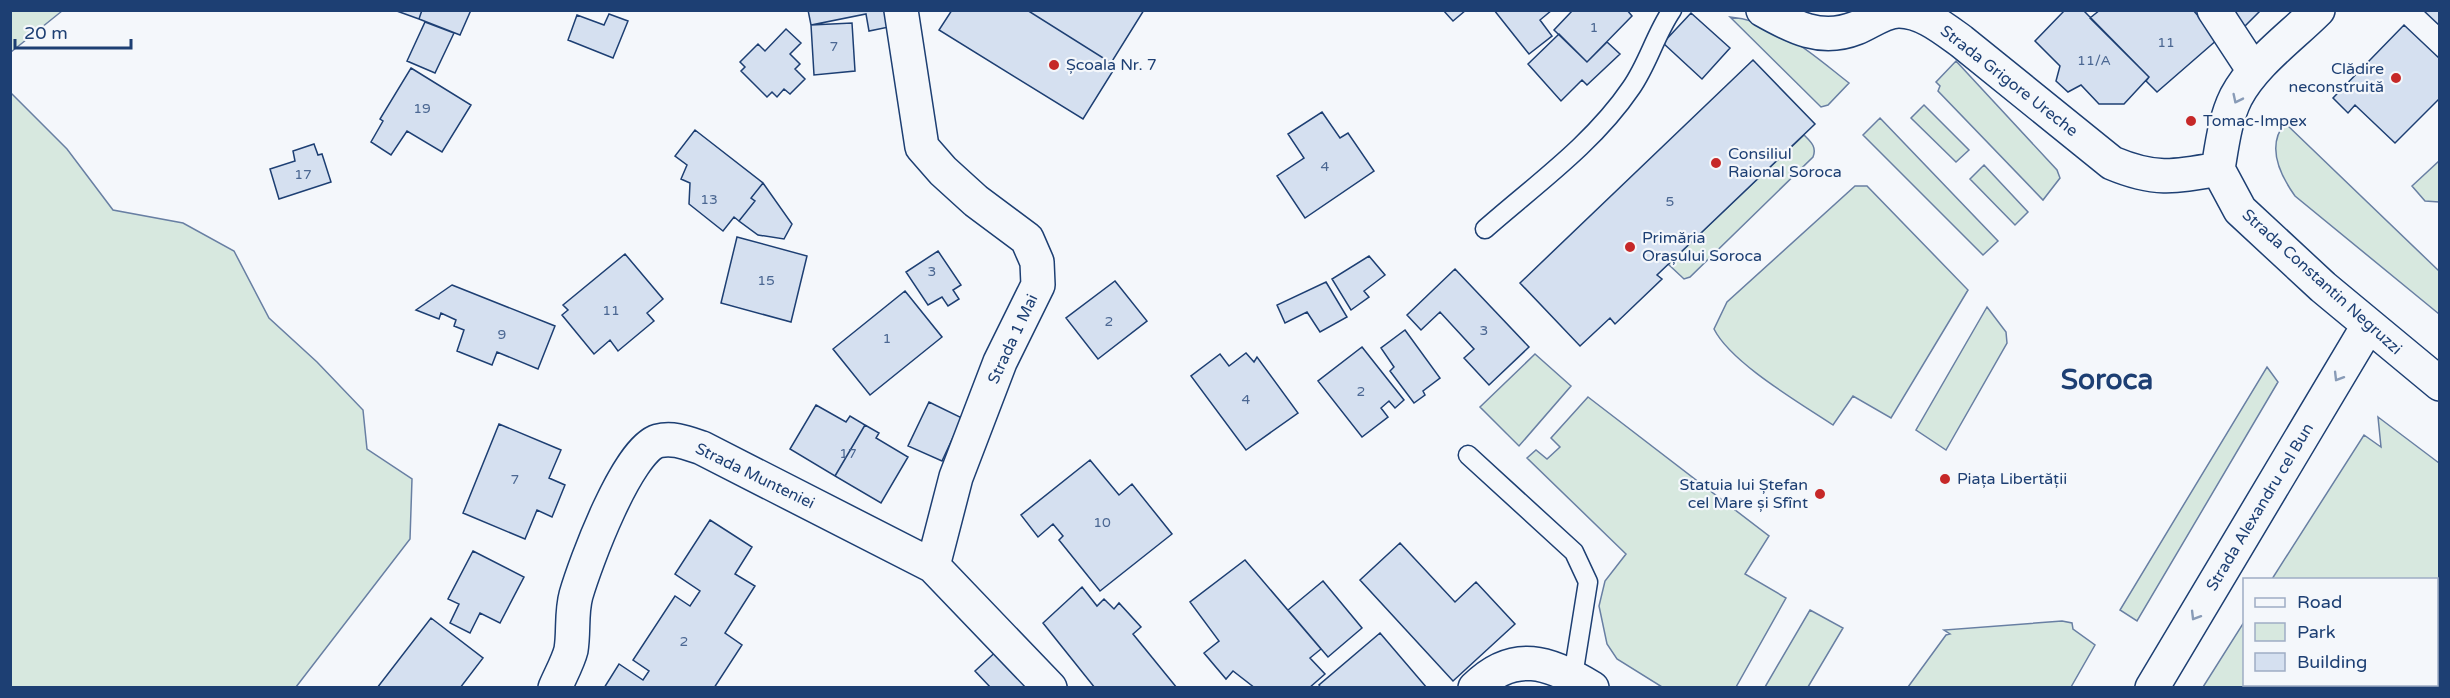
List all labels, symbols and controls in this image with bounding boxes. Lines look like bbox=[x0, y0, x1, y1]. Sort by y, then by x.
scale bar bbox=[15, 12, 130, 50]
house number: 1 bbox=[1590, 19, 1598, 36]
street label: Strada Grigore Ureche bbox=[1936, 21, 2082, 141]
text: 20 m bbox=[24, 22, 68, 44]
house number: 11 bbox=[2157, 34, 2175, 51]
house number: 7 bbox=[830, 38, 838, 55]
house number: 11/A bbox=[2077, 52, 2111, 69]
place label: Școala Nr. 7 bbox=[1066, 55, 1157, 75]
marker: Școala Nr. 7 bbox=[1047, 58, 1061, 72]
place label: Clădire neconstruită bbox=[2289, 59, 2384, 97]
marker: Clădire neconstruită bbox=[2389, 71, 2403, 85]
one-way arrow bbox=[2232, 93, 2244, 104]
house number: 19 bbox=[413, 100, 431, 117]
place label: Tomac-Impex bbox=[2203, 111, 2307, 131]
marker: Tomac-Impex bbox=[2184, 114, 2198, 128]
place label: Consiliul Raional Soroca bbox=[1728, 144, 1842, 182]
marker: Consiliul Raional Soroca bbox=[1709, 156, 1723, 170]
house number: 4 bbox=[1321, 158, 1330, 175]
house number: 17 bbox=[294, 166, 312, 183]
house number: 13 bbox=[700, 191, 718, 208]
house number: 5 bbox=[1666, 193, 1674, 210]
street label: Strada Constantin Negruzzi bbox=[2238, 205, 2406, 359]
place label: Primăria Orașului Soroca bbox=[1642, 228, 1762, 266]
marker: Primăria Orașului Soroca bbox=[1623, 240, 1637, 254]
house number: 3 bbox=[928, 263, 936, 280]
house number: 15 bbox=[757, 272, 775, 289]
street label: Strada 1 Mai bbox=[984, 291, 1042, 387]
house number: 11 bbox=[602, 302, 620, 319]
house number: 2 bbox=[1105, 313, 1113, 330]
house number: 3 bbox=[1480, 322, 1488, 339]
house number: 9 bbox=[498, 326, 506, 343]
house number: 1 bbox=[883, 330, 891, 347]
district label: Soroca bbox=[2061, 363, 2153, 397]
one-way arrow bbox=[2334, 371, 2346, 381]
house number: 2 bbox=[1357, 383, 1365, 400]
house number: 4 bbox=[1242, 391, 1251, 408]
street label: Strada Alexandru cel Bun bbox=[2202, 419, 2318, 595]
street label: Strada Munteniei bbox=[692, 438, 818, 514]
house number: 17 bbox=[839, 445, 857, 462]
place label: Piața Libertății bbox=[1957, 469, 2067, 489]
house number: 7 bbox=[511, 471, 519, 488]
marker: Piața Libertății bbox=[1938, 472, 1952, 486]
place label: Statuia lui Ștefan cel Mare și Sfînt bbox=[1680, 475, 1808, 513]
marker: Statuia lui Ștefan cel Mare și Sfînt bbox=[1813, 487, 1827, 501]
house number: 10 bbox=[1093, 514, 1111, 531]
legend bbox=[2243, 578, 2438, 686]
text: Road bbox=[2297, 591, 2342, 613]
one-way arrow bbox=[2190, 610, 2202, 620]
text: Park bbox=[2297, 621, 2336, 643]
house number: 2 bbox=[680, 633, 688, 650]
text: Building bbox=[2297, 651, 2367, 673]

